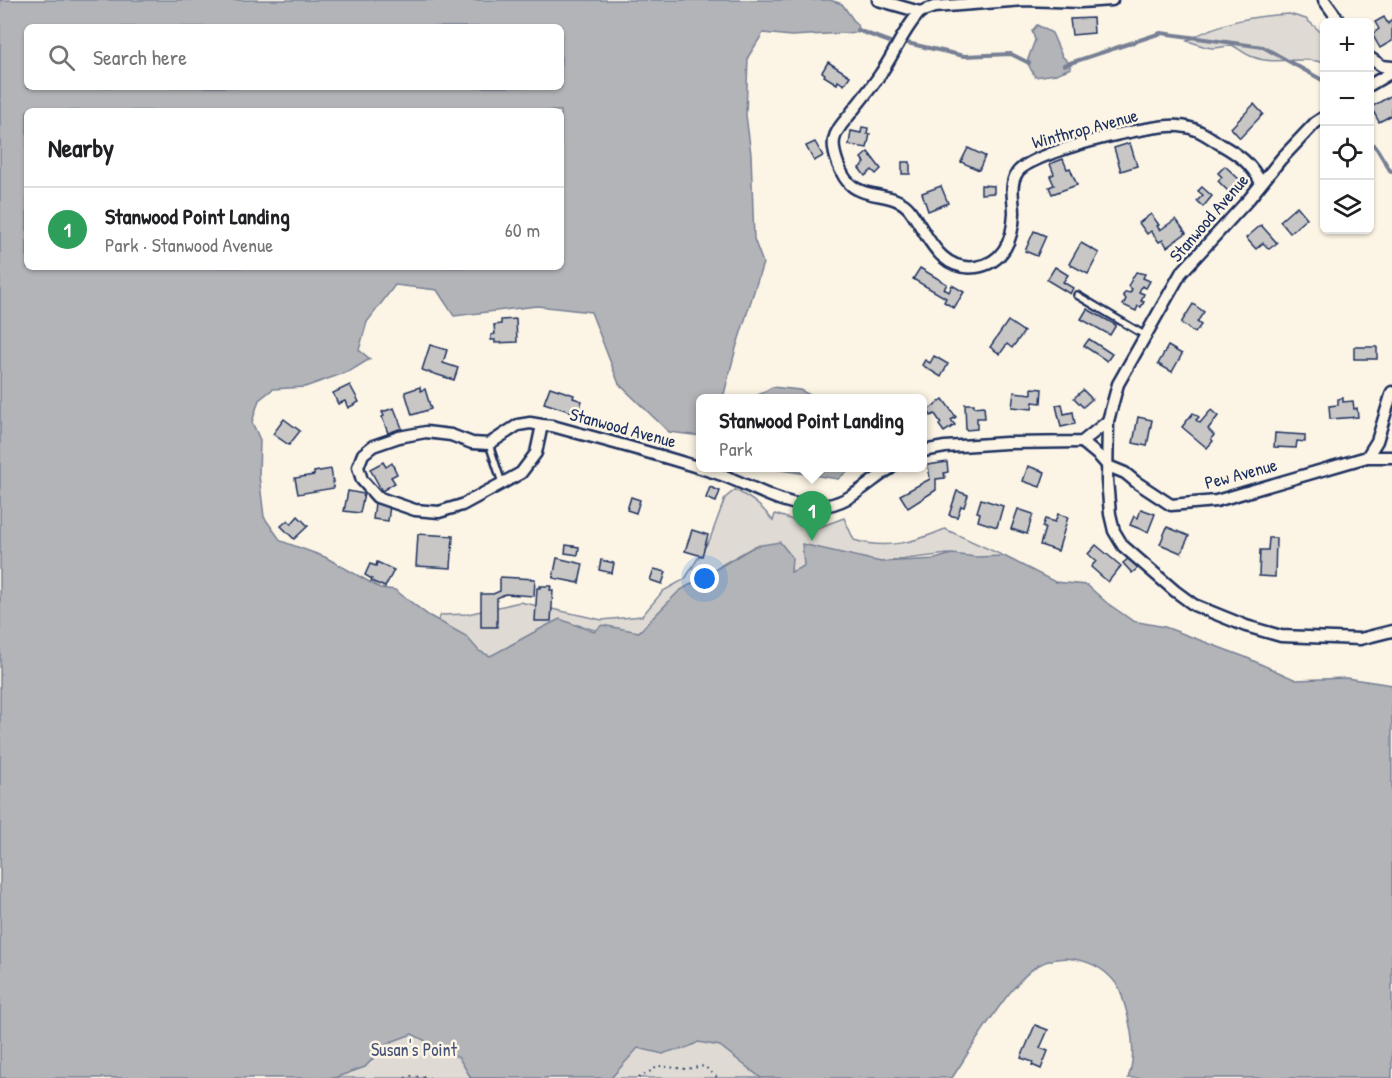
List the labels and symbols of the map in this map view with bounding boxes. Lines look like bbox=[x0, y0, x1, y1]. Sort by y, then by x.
street label: Winthrop Avenue bbox=[1029, 102, 1141, 155]
street label: Stanwood Avenue bbox=[1163, 168, 1254, 267]
street label: Stanwood Avenue bbox=[567, 401, 679, 454]
street label: Pew Avenue bbox=[1202, 452, 1280, 495]
pin: 1 bbox=[792, 492, 832, 541]
your location bbox=[690, 564, 719, 593]
park label: Susan's Point bbox=[371, 1037, 458, 1062]

